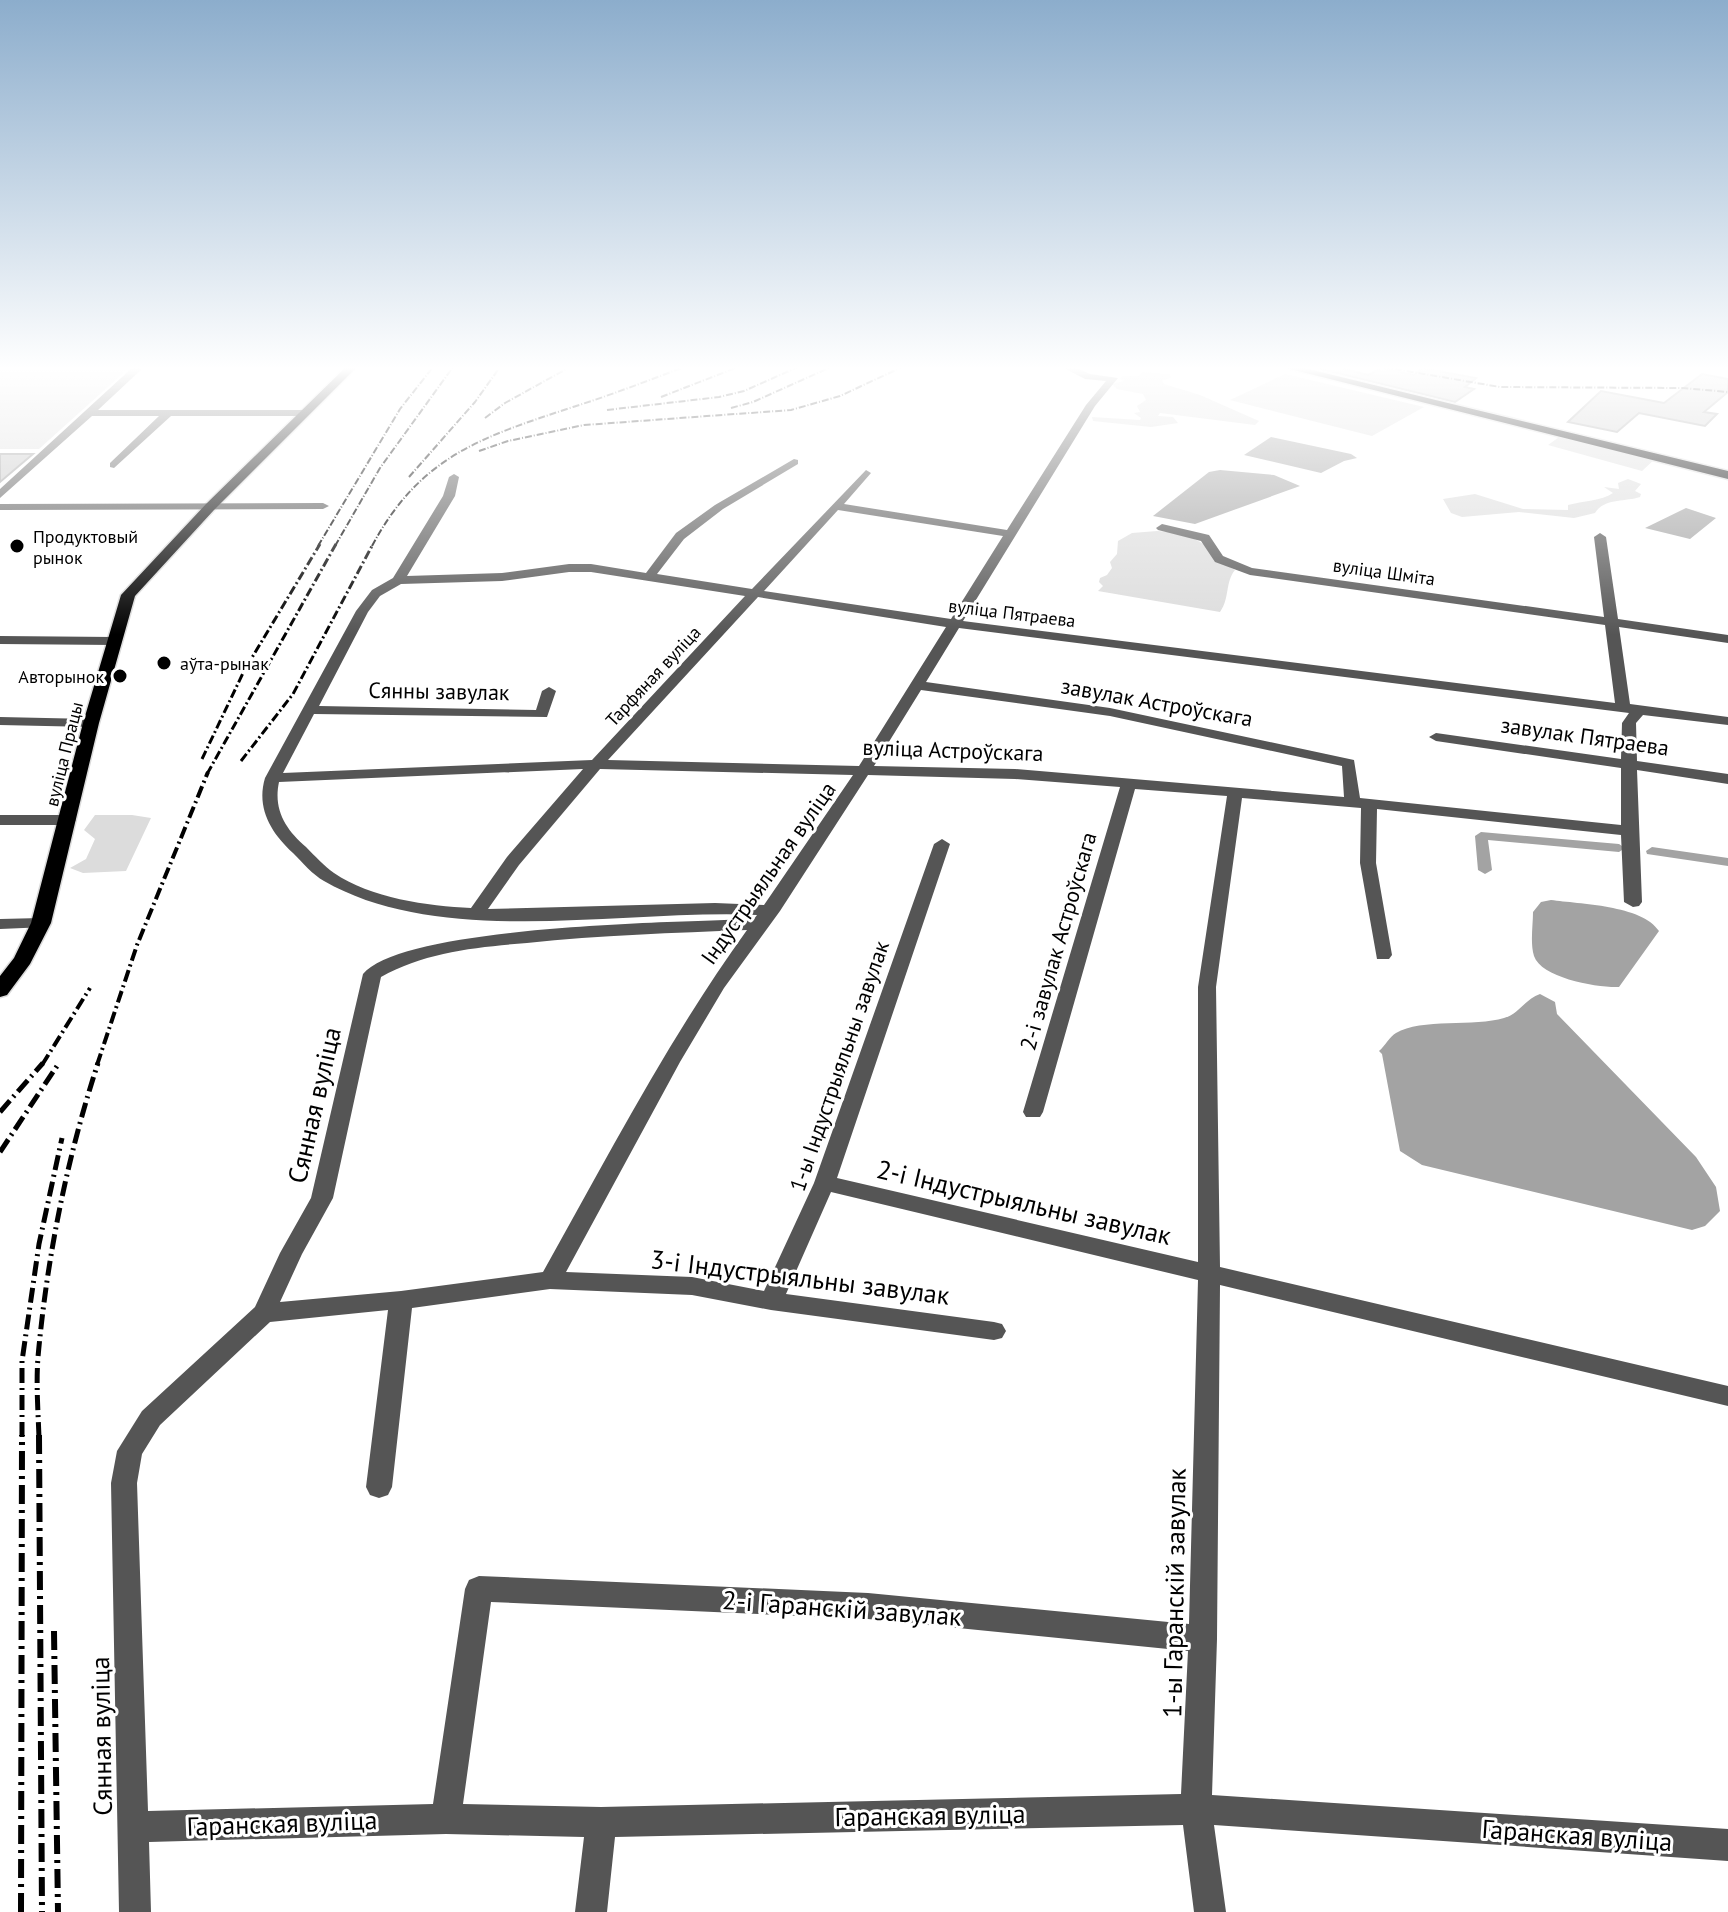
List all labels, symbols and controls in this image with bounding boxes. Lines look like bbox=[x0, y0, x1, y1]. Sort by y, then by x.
place label: Продуктовый рынок bbox=[33, 525, 138, 569]
marker: Продуктовый рынок bbox=[8, 537, 26, 555]
street label: вуліца Шміта bbox=[1331, 553, 1437, 591]
street label: вуліца Пятраева bbox=[947, 594, 1077, 632]
street label: Тарфяная вуліца bbox=[601, 621, 705, 731]
place label: аўта-рынак bbox=[180, 652, 269, 675]
marker: аўта-рынак bbox=[155, 654, 173, 672]
place label: Авторынок bbox=[18, 665, 104, 688]
marker: Авторынок bbox=[111, 667, 129, 685]
street label: завулак Астроўскага bbox=[1059, 671, 1255, 733]
street label: Сянны завулак bbox=[368, 676, 510, 706]
street label: вуліца Працы bbox=[40, 699, 88, 809]
street label: завулак Пятраева bbox=[1499, 710, 1671, 762]
street label: вуліца Астроўскага bbox=[862, 733, 1044, 767]
street label: Індустрыяльная вуліца bbox=[694, 776, 842, 970]
street label: 2-і завулак Астроўскага bbox=[1013, 829, 1103, 1053]
street label: 1-ы Індустрыяльны завулак bbox=[783, 936, 895, 1195]
street label: Сянная вуліца bbox=[280, 1024, 348, 1186]
street label: 2-і Індустрыяльны завулак bbox=[874, 1152, 1175, 1252]
street label: 3-і Індустрыяльны завулак bbox=[649, 1242, 952, 1312]
street label: 1-ы Гаранскій завулак bbox=[1155, 1467, 1193, 1718]
street label: 2-і Гаранскій завулак bbox=[721, 1583, 963, 1633]
street label: Сянная вуліца bbox=[83, 1656, 119, 1816]
street label: Гаранская вуліца bbox=[834, 1797, 1026, 1833]
street label: Гаранская вуліца bbox=[186, 1803, 378, 1843]
street label: Гаранская вуліца bbox=[1481, 1812, 1673, 1858]

